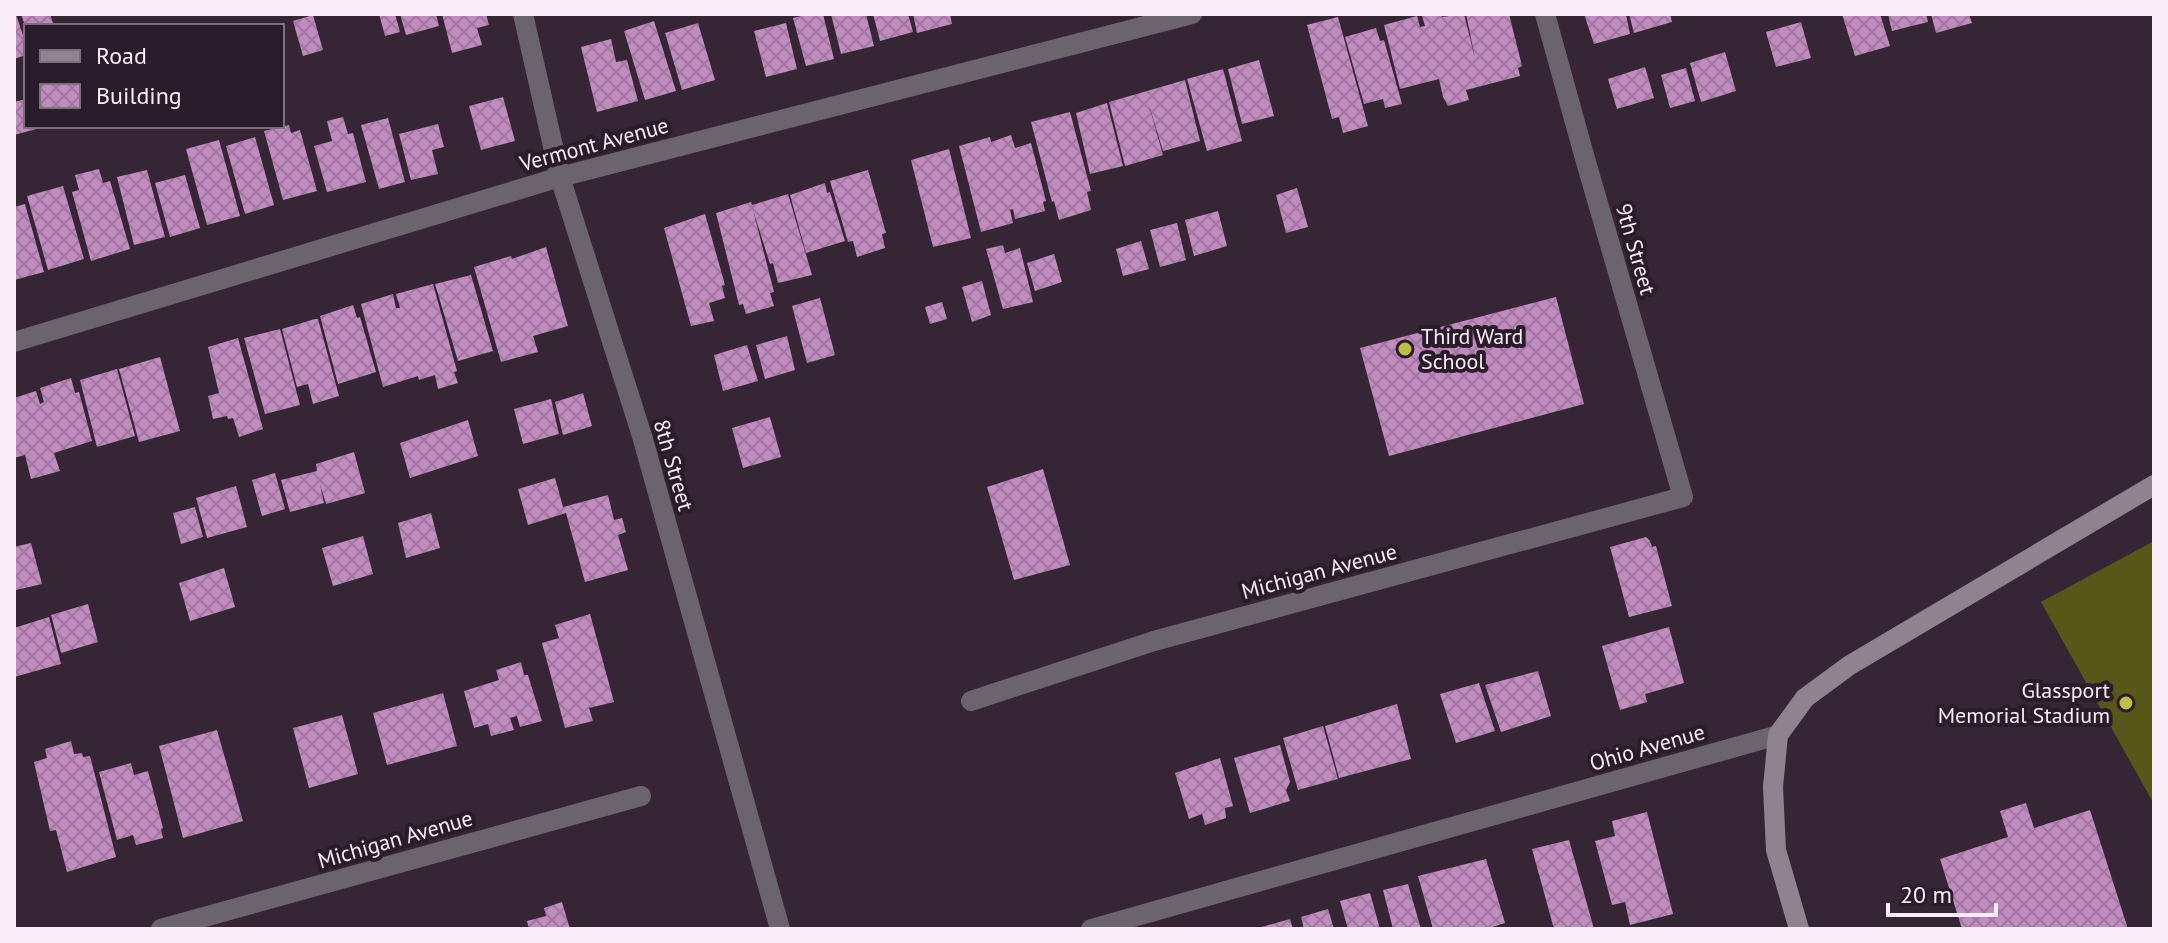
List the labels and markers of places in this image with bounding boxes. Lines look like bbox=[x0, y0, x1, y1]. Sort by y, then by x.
place label: Third Ward School bbox=[1421, 322, 1523, 375]
marker: Third Ward School bbox=[1396, 340, 1414, 358]
place label: Glassport Memorial Stadium bbox=[1938, 676, 2111, 729]
marker: Glassport Memorial Stadium bbox=[2117, 694, 2135, 712]

